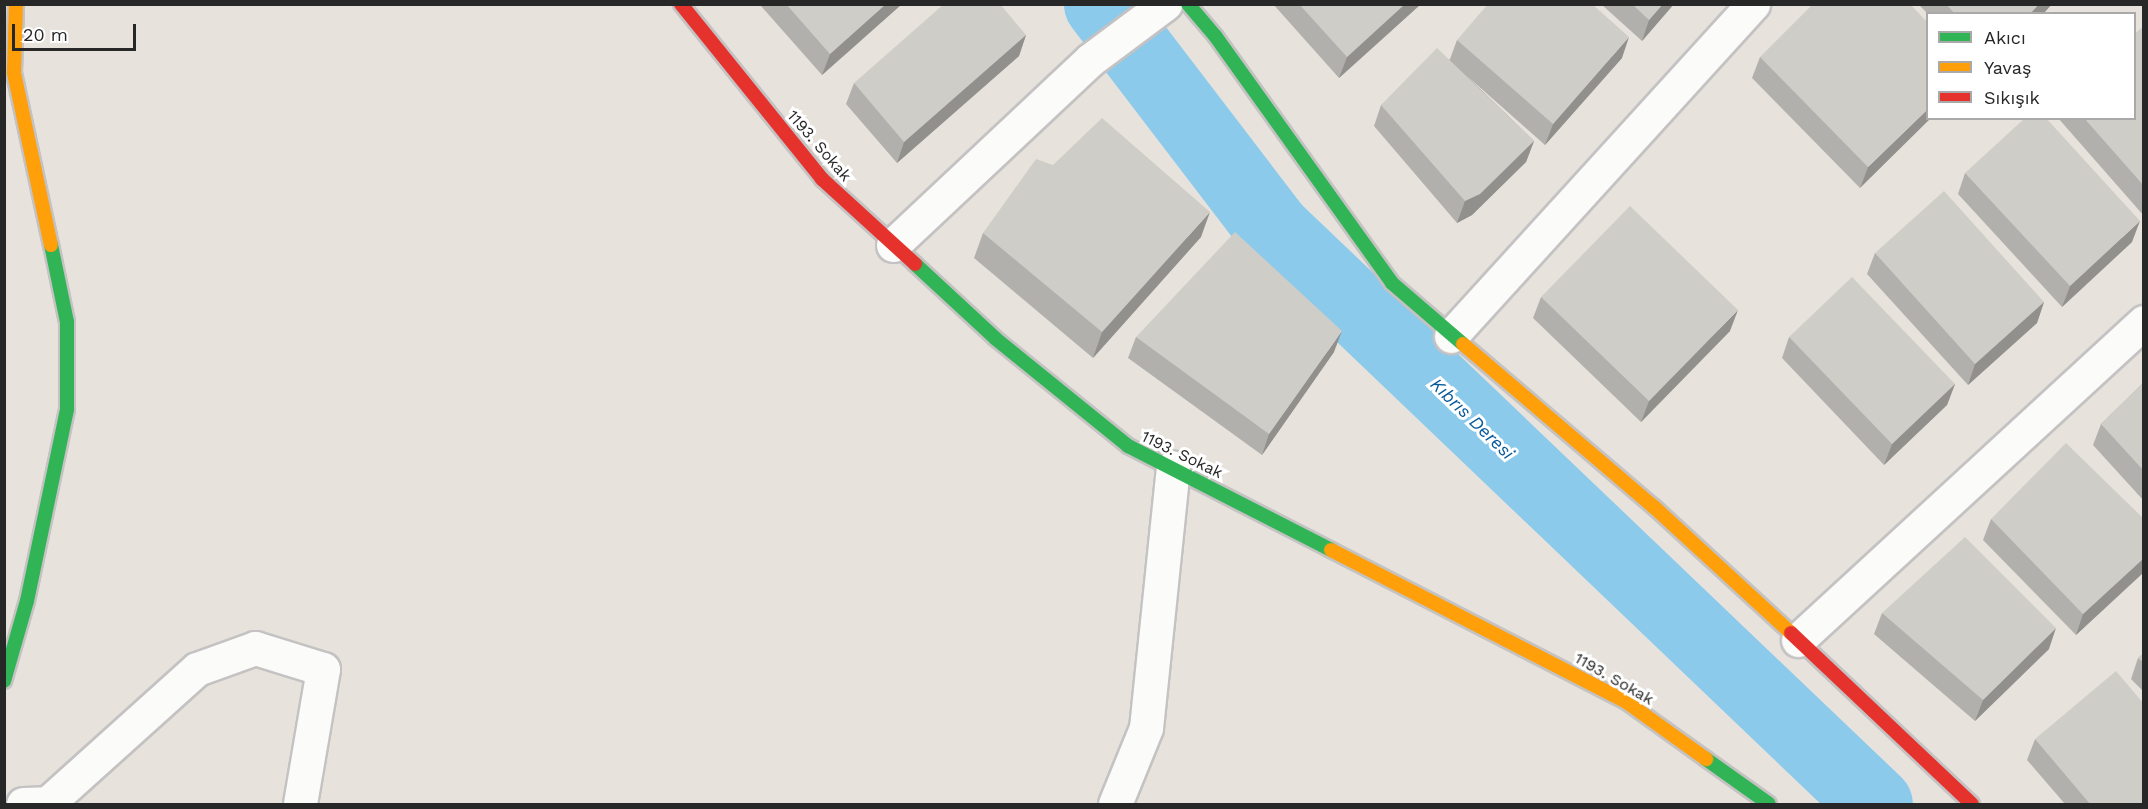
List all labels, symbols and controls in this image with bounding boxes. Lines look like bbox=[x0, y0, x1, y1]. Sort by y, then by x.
scale bar bbox=[15, 12, 140, 50]
legend bbox=[1926, 12, 2136, 120]
text: 20 m bbox=[23, 24, 68, 45]
text: Akıcı bbox=[1984, 27, 2026, 48]
text: Yavaş bbox=[1984, 57, 2031, 78]
text: Sıkışık bbox=[1984, 87, 2040, 108]
street label: 1193. Sokak bbox=[783, 107, 855, 185]
water label: Kıbrıs Deresi bbox=[1426, 374, 1518, 464]
street label: 1193. Sokak bbox=[1138, 427, 1226, 483]
street label: 1193. Sokak bbox=[1571, 649, 1657, 709]

